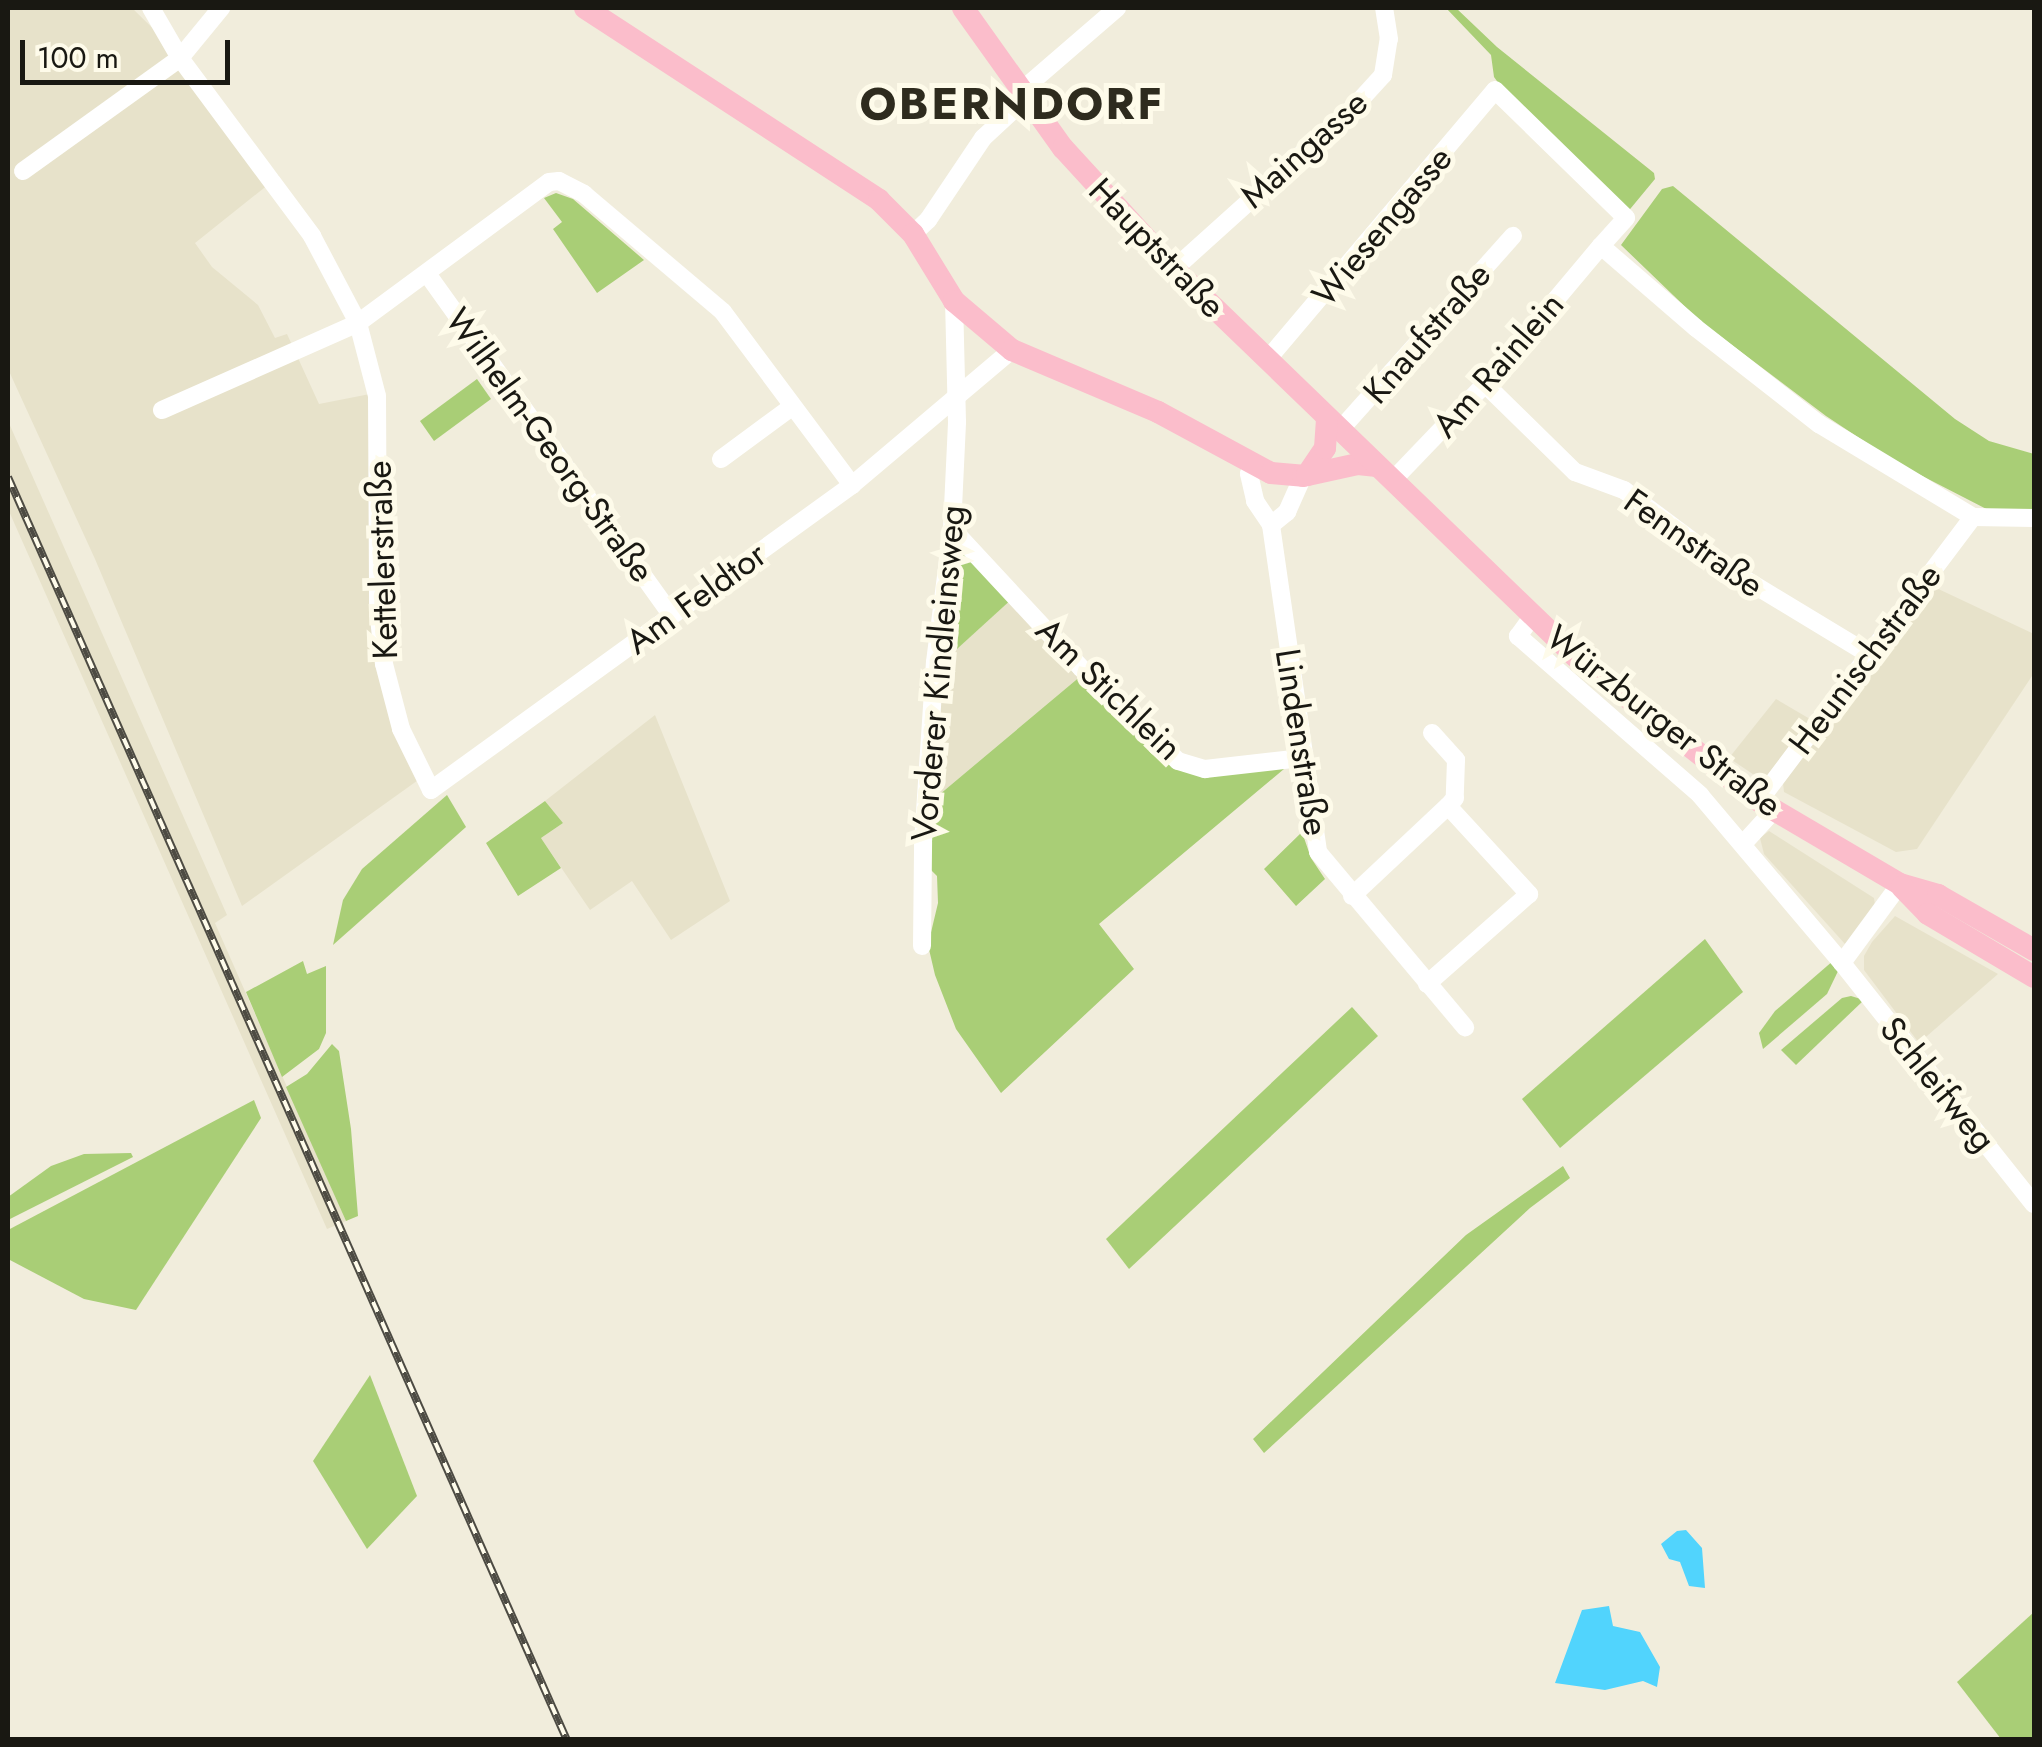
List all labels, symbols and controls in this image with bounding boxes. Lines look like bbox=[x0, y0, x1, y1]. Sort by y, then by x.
scale bar bbox=[25, 20, 235, 82]
text: 100 m bbox=[37, 36, 119, 79]
district label: OBERNDORF bbox=[859, 77, 1165, 131]
street label: Maingasse bbox=[1232, 81, 1376, 217]
street label: Wiesengasse bbox=[1303, 138, 1461, 314]
street label: Hauptstraße bbox=[1080, 169, 1234, 327]
street label: Knaufstraße bbox=[1355, 254, 1499, 412]
street label: Am Rainlein bbox=[1424, 284, 1572, 446]
street label: Wilhelm-Georg-Straße bbox=[437, 300, 663, 590]
street label: Kettelerstraße bbox=[358, 460, 406, 660]
street label: Fennstraße bbox=[1616, 480, 1772, 606]
street label: Vorderer Kindleinsweg bbox=[902, 503, 974, 843]
street label: Am Feldtor bbox=[618, 533, 774, 663]
street label: Heunischstraße bbox=[1780, 556, 1950, 762]
street label: Am Stichlein bbox=[1027, 609, 1191, 769]
street label: Würzburger Straße bbox=[1538, 616, 1790, 826]
street label: Lindenstraße bbox=[1266, 646, 1338, 838]
street label: Schleifweg bbox=[1871, 1008, 2005, 1160]

